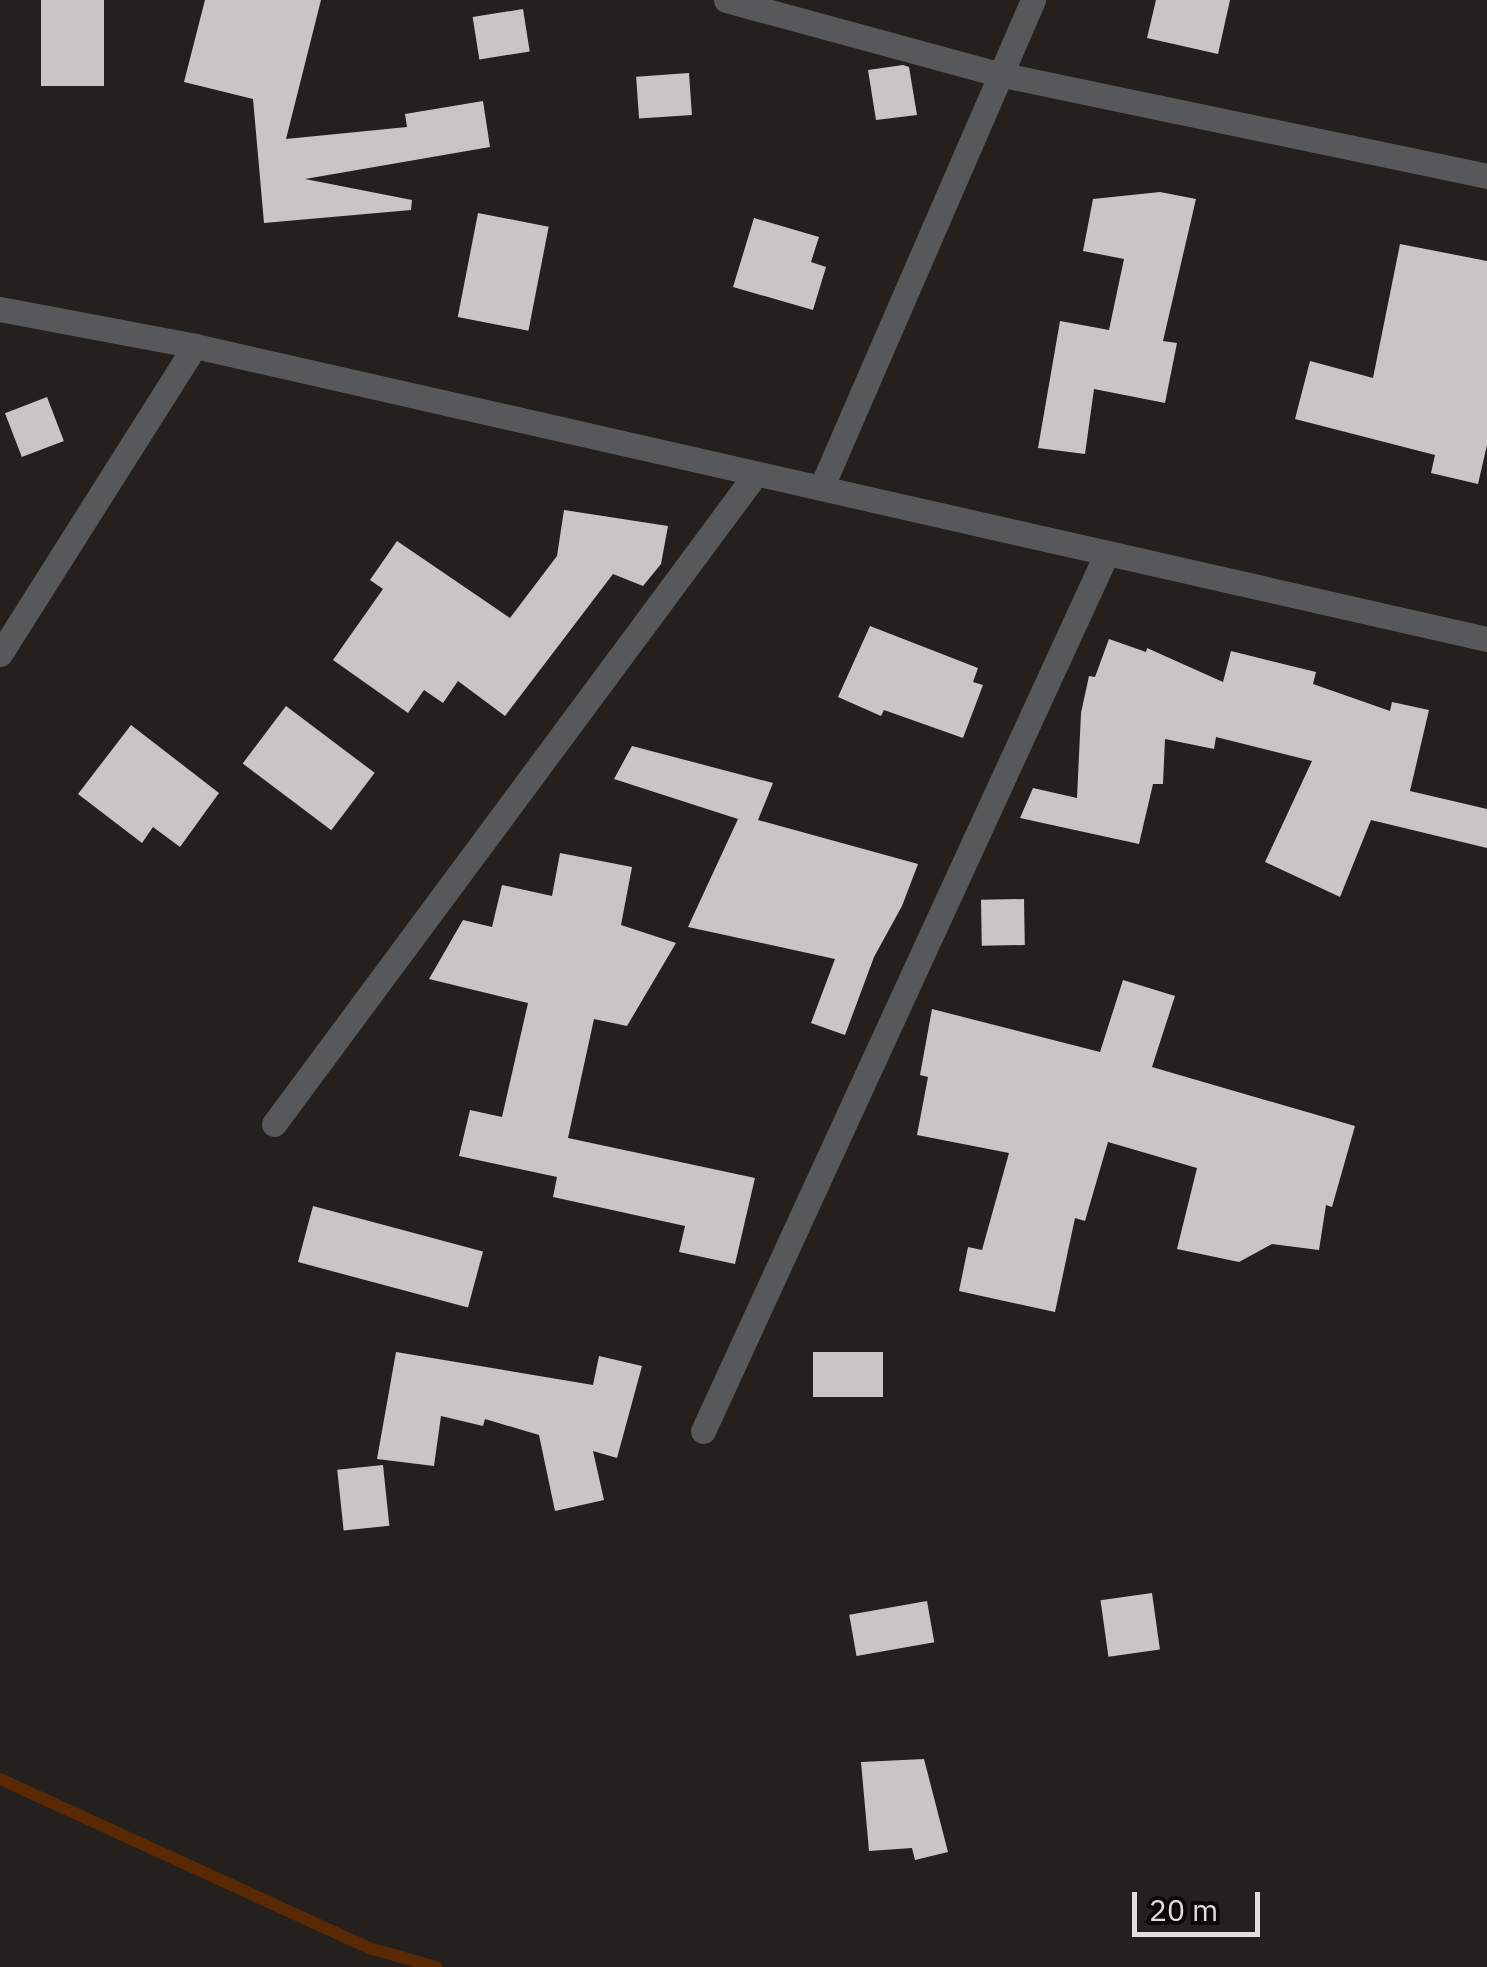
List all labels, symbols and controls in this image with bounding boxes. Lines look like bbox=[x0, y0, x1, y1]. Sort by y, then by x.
scale bar bbox=[1137, 1872, 1264, 1934]
text: 20 m bbox=[1149, 1890, 1218, 1929]

